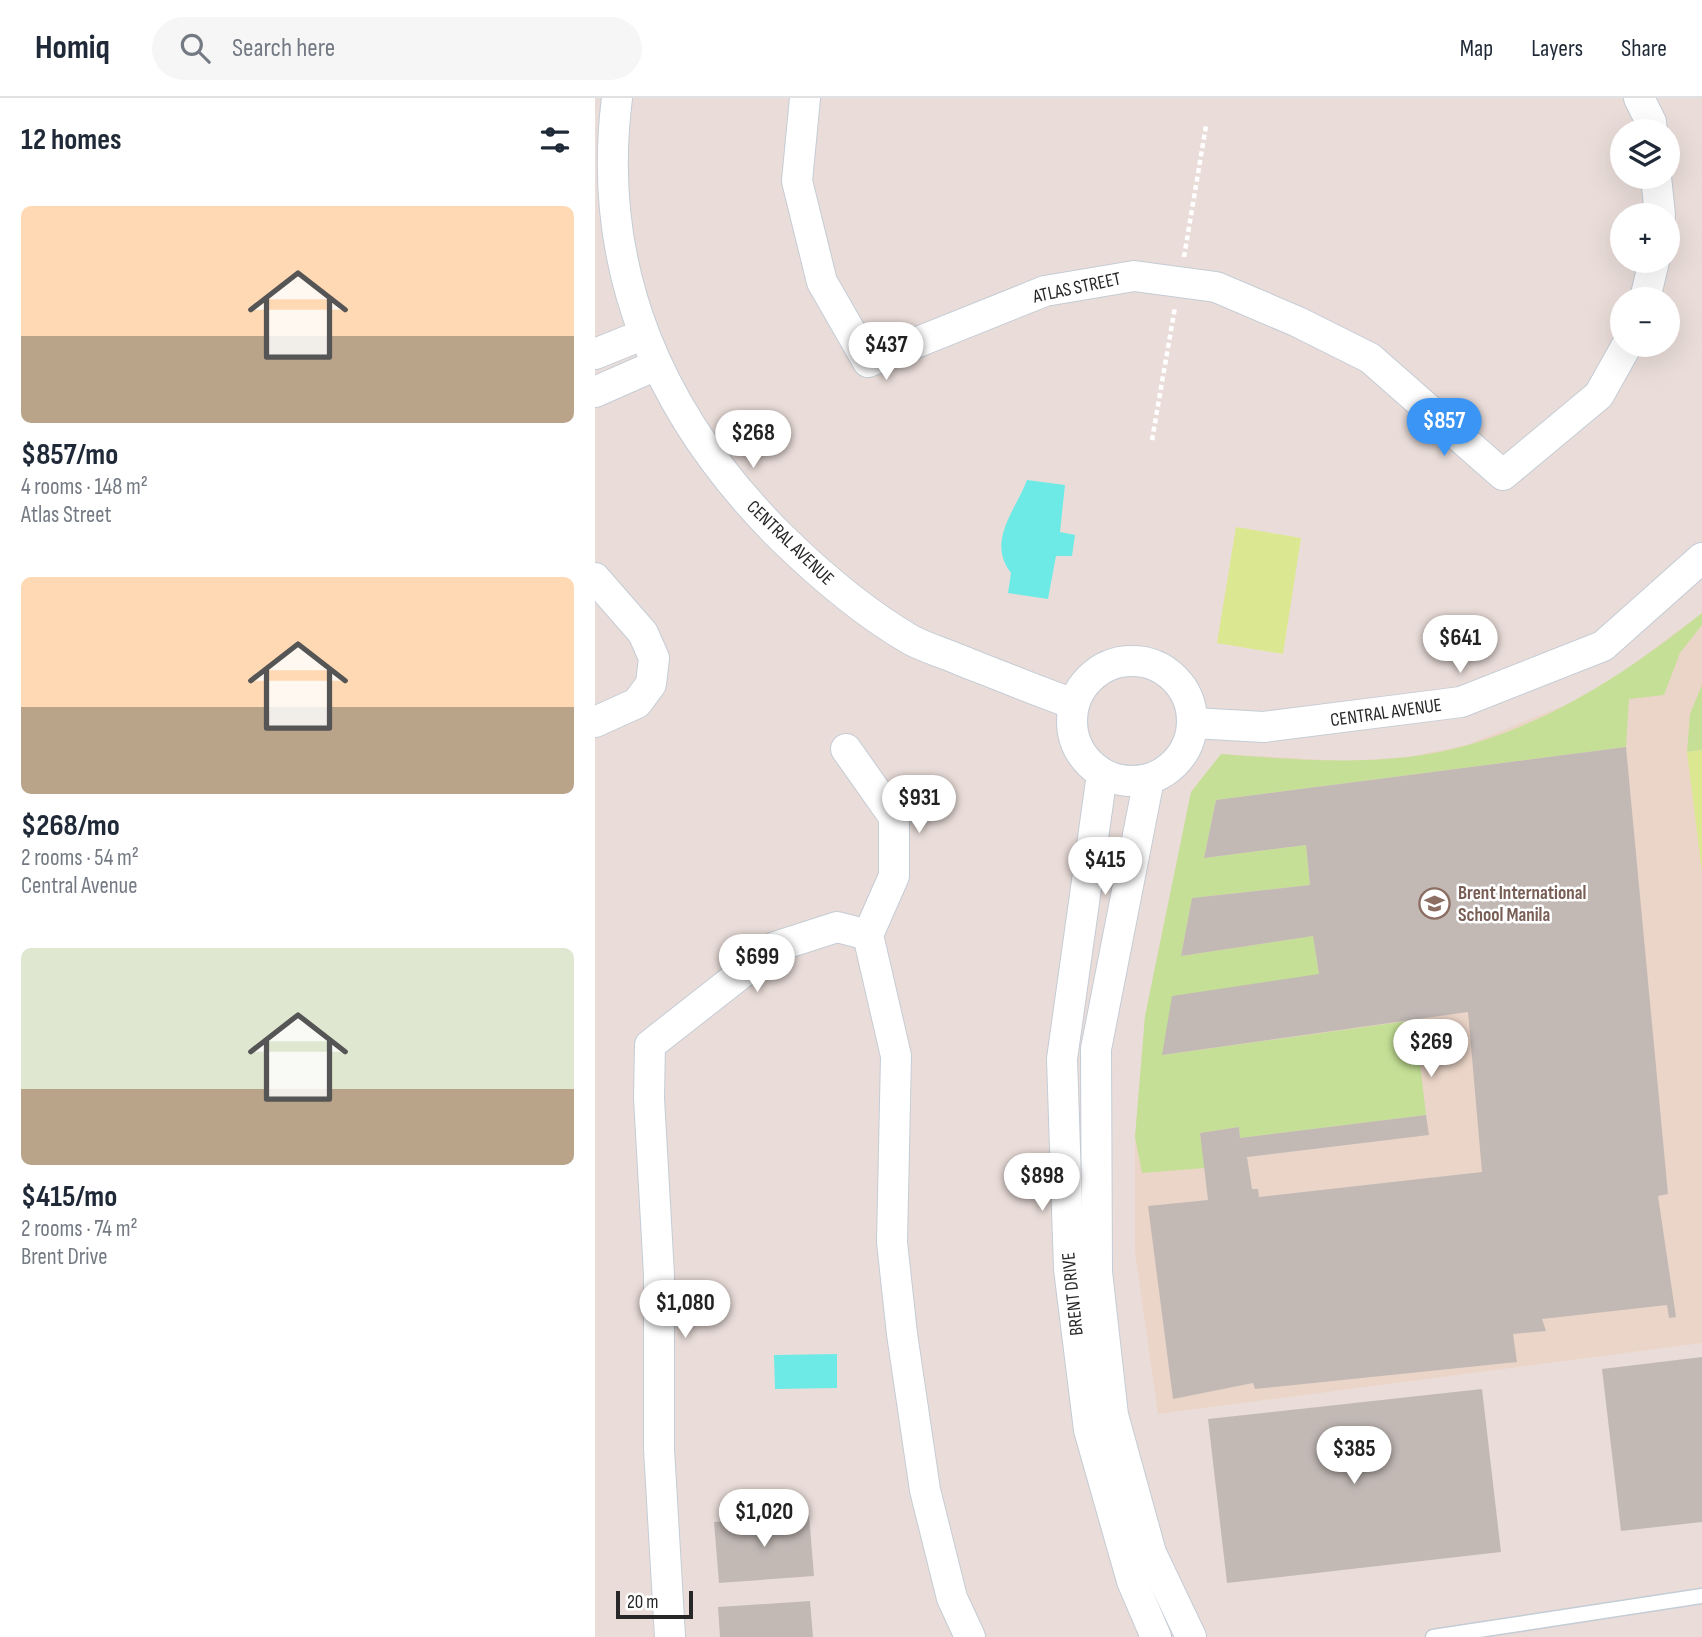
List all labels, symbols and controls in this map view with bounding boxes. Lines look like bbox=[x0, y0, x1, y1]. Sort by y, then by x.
search box bbox=[152, 17, 642, 80]
text: Homiq bbox=[35, 28, 110, 68]
icon: search bbox=[176, 29, 214, 67]
text: Search here bbox=[232, 33, 335, 64]
text: Map bbox=[1460, 34, 1493, 63]
text: Layers bbox=[1531, 34, 1583, 63]
text: Share bbox=[1621, 34, 1667, 63]
map controls bbox=[1610, 119, 1680, 357]
button: layers bbox=[1610, 119, 1680, 189]
icon: filters bbox=[536, 121, 574, 159]
text: 12 homes bbox=[21, 122, 122, 158]
button: + bbox=[1610, 203, 1680, 273]
icon: home bbox=[235, 252, 361, 378]
street label: ATLAS STREET bbox=[1030, 267, 1123, 309]
button: − bbox=[1610, 287, 1680, 357]
pin: $437 bbox=[845, 322, 927, 382]
text: $437 bbox=[865, 331, 907, 359]
pin: $857 bbox=[1403, 398, 1485, 458]
text: $857 bbox=[1423, 407, 1465, 435]
pin: $268 bbox=[712, 410, 794, 470]
text: $268 bbox=[731, 419, 775, 447]
text: $857/mo bbox=[21, 437, 118, 473]
text: 4 rooms · 148 m² bbox=[21, 473, 148, 501]
street label: CENTRAL AVENUE bbox=[742, 496, 838, 590]
text: Atlas Street bbox=[21, 501, 111, 529]
pin: $641 bbox=[1419, 616, 1501, 675]
icon: home bbox=[235, 623, 361, 749]
text: $641 bbox=[1439, 624, 1481, 652]
street label: CENTRAL AVENUE bbox=[1329, 694, 1443, 732]
pin: $931 bbox=[878, 776, 960, 835]
text: $931 bbox=[898, 784, 940, 812]
text: $268/mo bbox=[21, 808, 120, 844]
pin: $415 bbox=[1064, 838, 1146, 897]
text: 2 rooms · 54 m² bbox=[21, 844, 139, 872]
text: $415 bbox=[1084, 846, 1126, 874]
text: Central Avenue bbox=[21, 872, 137, 900]
place label: Brent International School Manila bbox=[1458, 882, 1586, 927]
school or university icon: Brent International School Manila bbox=[1418, 887, 1452, 921]
pin: $699 bbox=[716, 934, 798, 994]
text: $699 bbox=[735, 943, 779, 971]
icon: home bbox=[235, 994, 361, 1120]
pin: $269 bbox=[1390, 1020, 1472, 1079]
text: $269 bbox=[1409, 1028, 1453, 1056]
pin: $898 bbox=[1001, 1154, 1083, 1213]
text: $898 bbox=[1020, 1162, 1064, 1190]
text: $415/mo bbox=[21, 1179, 117, 1215]
text: 2 rooms · 74 m² bbox=[21, 1215, 138, 1243]
text: Brent Drive bbox=[21, 1243, 108, 1271]
street label: BRENT DRIVE bbox=[1057, 1251, 1089, 1337]
pin: $1,080 bbox=[628, 1280, 742, 1340]
text: $1,080 bbox=[655, 1289, 715, 1317]
pin: $385 bbox=[1313, 1426, 1395, 1486]
text: $385 bbox=[1332, 1435, 1376, 1463]
pin: $1,020 bbox=[707, 1490, 821, 1549]
text: $1,020 bbox=[735, 1498, 793, 1526]
scale bar bbox=[616, 1588, 693, 1620]
text: 20 m bbox=[627, 1591, 659, 1614]

